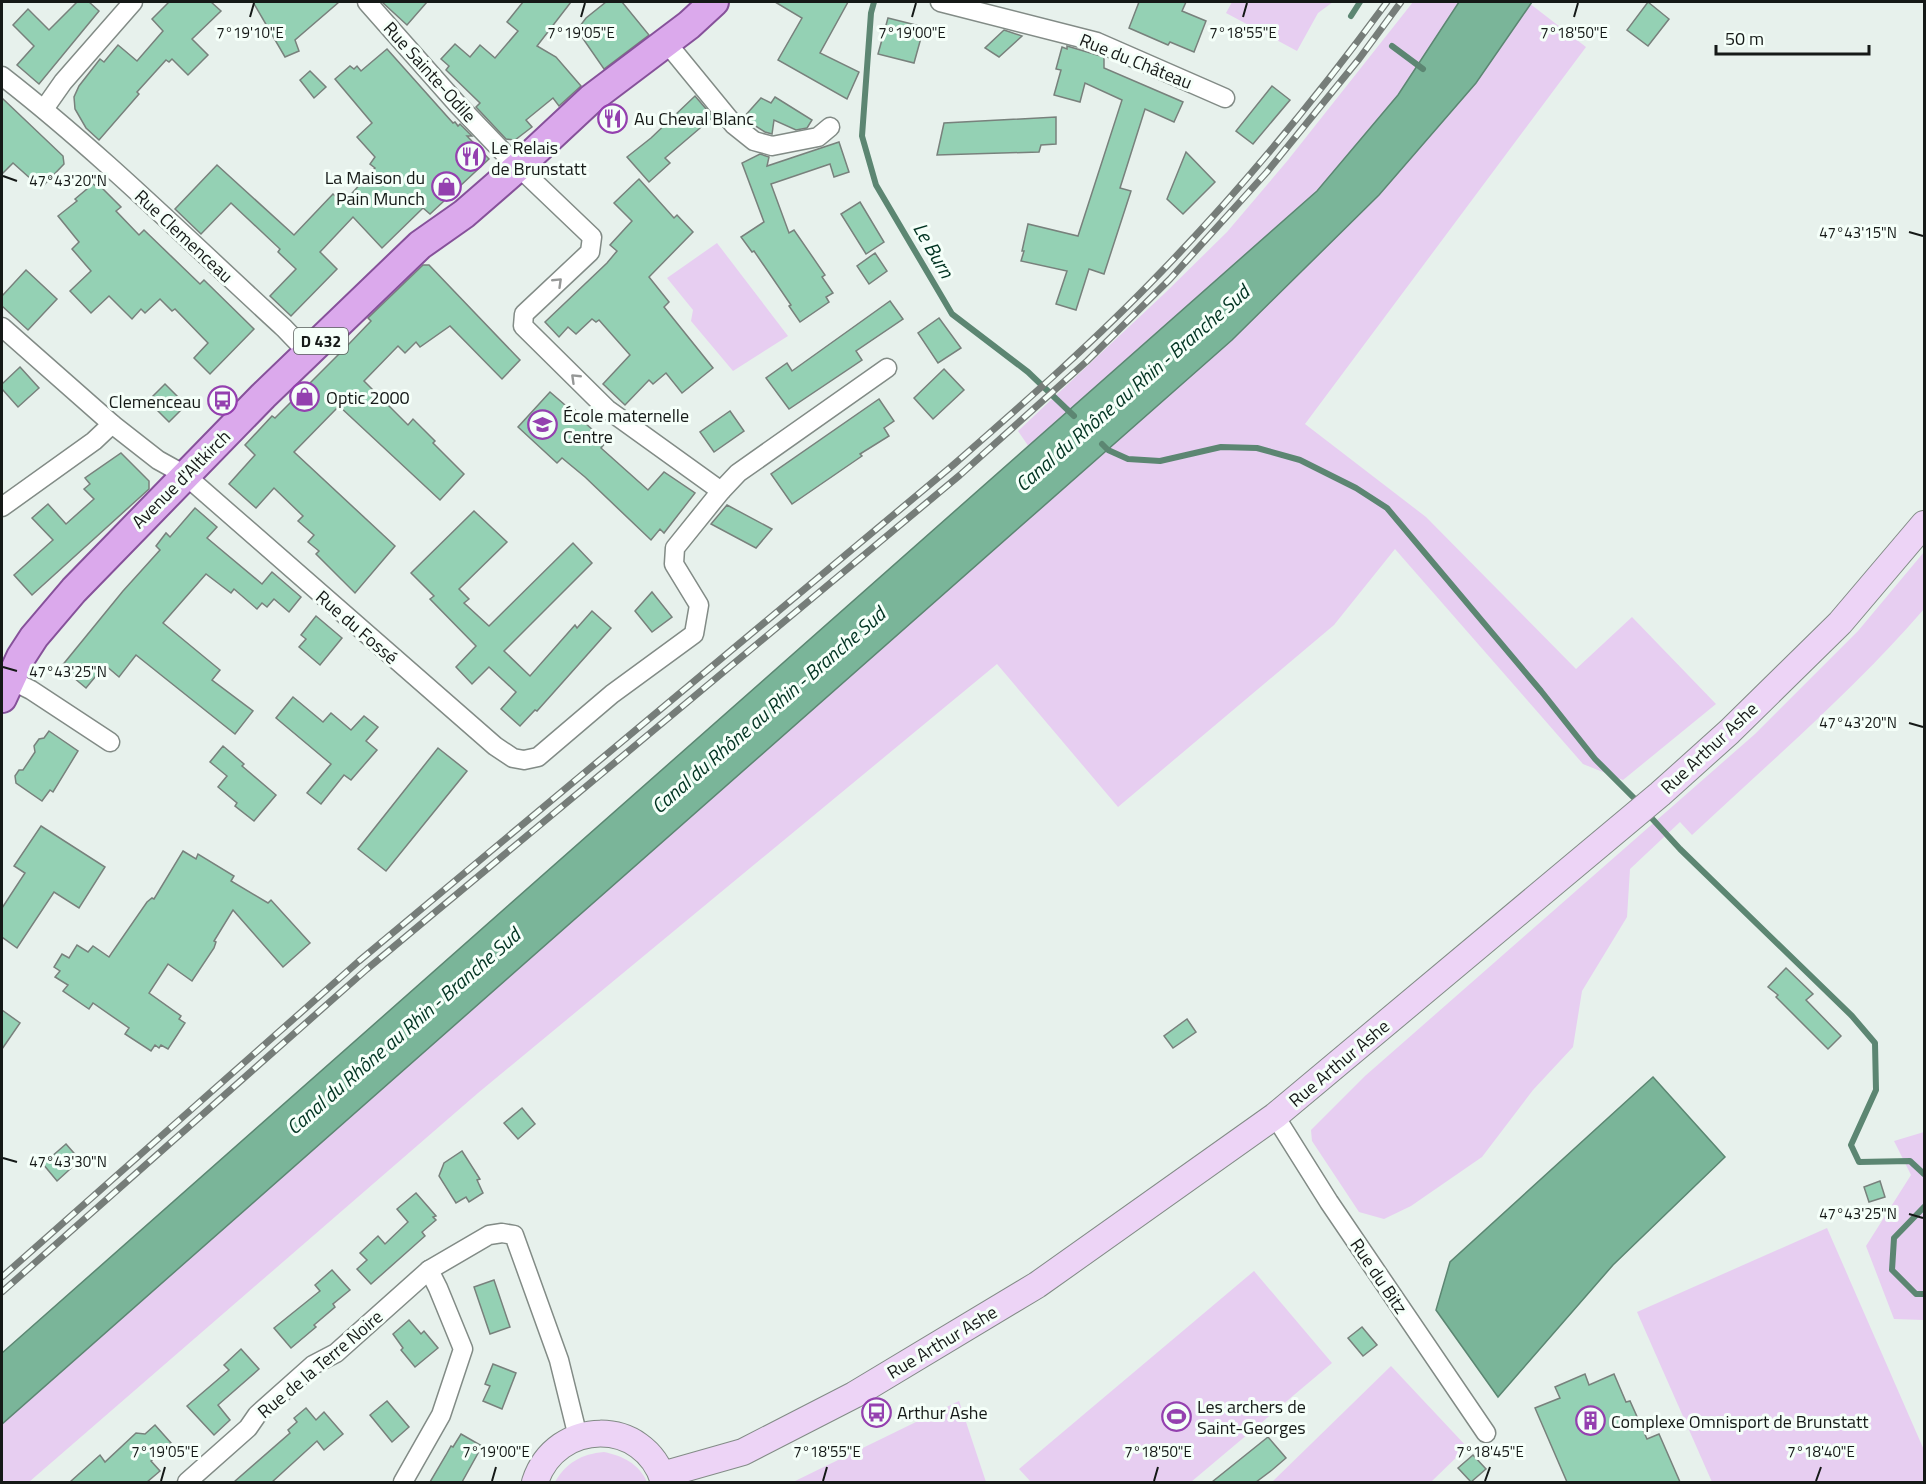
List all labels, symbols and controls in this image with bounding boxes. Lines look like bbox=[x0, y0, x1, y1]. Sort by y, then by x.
street label: Rue Sainte-Odile bbox=[377, 15, 483, 129]
scale bar bbox=[1716, 18, 1869, 56]
text: 7°19'10"E bbox=[216, 21, 284, 44]
text: 7°19'05"E bbox=[547, 21, 615, 44]
text: 7°19'00"E bbox=[878, 21, 946, 44]
text: 7°18'55"E bbox=[1209, 21, 1277, 44]
text: 7°18'50"E bbox=[1540, 21, 1608, 44]
text: 50 m bbox=[1725, 25, 1764, 52]
street label: Rue du Château bbox=[1076, 26, 1196, 96]
restaurant icon: Au Cheval Blanc bbox=[597, 102, 629, 134]
place label: Au Cheval Blanc bbox=[634, 105, 754, 132]
place label: Le Relais de Brunstatt bbox=[491, 134, 587, 182]
restaurant icon: Le Relais de Brunstatt bbox=[454, 141, 486, 173]
place label: La Maison du Pain Munch bbox=[325, 164, 425, 212]
text: 47°43'20"N bbox=[29, 169, 107, 192]
shop icon: La Maison du Pain Munch bbox=[430, 171, 462, 203]
street label: Rue Clemenceau bbox=[129, 183, 239, 289]
water label: Le Burn bbox=[906, 216, 963, 285]
text: 47°43'15"N bbox=[1819, 221, 1897, 244]
water label: Canal du Rhône au Rhin - Branche Sud bbox=[1008, 276, 1258, 499]
one-way arrow bbox=[551, 278, 562, 289]
road number: D 432 bbox=[294, 328, 348, 354]
one-way arrow bbox=[572, 374, 583, 385]
shop icon: Optic 2000 bbox=[289, 381, 321, 413]
place label: Optic 2000 bbox=[326, 384, 410, 411]
bus stop icon: Clemenceau bbox=[206, 385, 238, 417]
place label: Clemenceau bbox=[109, 388, 201, 415]
place label: École maternelle Centre bbox=[563, 402, 689, 450]
school or university icon: École maternelle Centre bbox=[526, 409, 558, 441]
street label: Avenue d'Altkirch bbox=[125, 423, 237, 535]
street label: Rue du Fossé bbox=[310, 584, 404, 670]
water label: Canal du Rhône au Rhin - Branche Sud bbox=[644, 598, 894, 821]
text: 47°43'25"N bbox=[29, 660, 107, 683]
street label: Rue Arthur Ashe bbox=[1654, 696, 1764, 800]
text: 47°43'20"N bbox=[1819, 711, 1897, 734]
water label: Canal du Rhône au Rhin - Branche Sud bbox=[279, 919, 529, 1142]
street label: Rue Arthur Ashe bbox=[1283, 1013, 1395, 1113]
text: 47°43'30"N bbox=[29, 1150, 107, 1173]
text: 47°43'25"N bbox=[1819, 1202, 1897, 1225]
street label: Rue du Bitz bbox=[1344, 1233, 1414, 1319]
street label: Rue Arthur Ashe bbox=[882, 1298, 1002, 1386]
street label: Rue de la Terre Noire bbox=[251, 1303, 389, 1425]
place label: Les archers de Saint-Georges bbox=[1197, 1393, 1306, 1441]
bus stop icon: Arthur Ashe bbox=[860, 1396, 892, 1428]
place label: Arthur Ashe bbox=[897, 1399, 988, 1426]
sports icon: Les archers de Saint-Georges bbox=[1160, 1400, 1192, 1432]
building icon: Complexe Omnisport de Brunstatt bbox=[1574, 1405, 1606, 1437]
place label: Complexe Omnisport de Brunstatt bbox=[1611, 1408, 1869, 1435]
text: 7°19'05"E bbox=[131, 1440, 199, 1463]
text: 7°19'00"E bbox=[462, 1440, 530, 1463]
text: 7°18'55"E bbox=[793, 1440, 861, 1463]
text: 7°18'50"E bbox=[1124, 1440, 1192, 1463]
text: 7°18'45"E bbox=[1456, 1440, 1524, 1463]
text: 7°18'40"E bbox=[1787, 1440, 1855, 1463]

